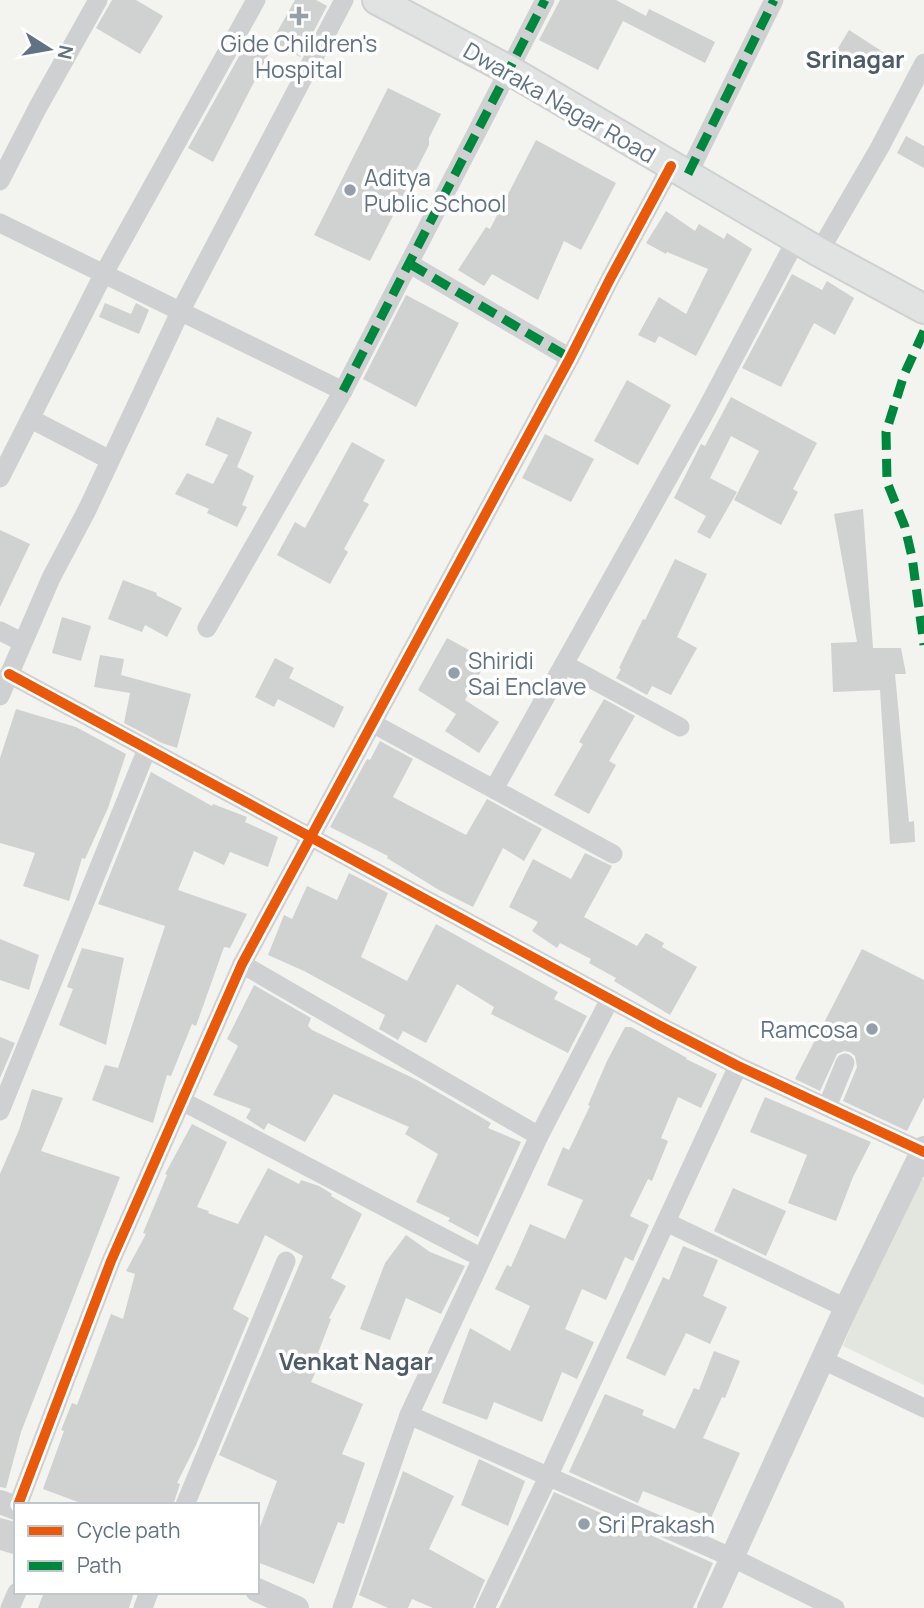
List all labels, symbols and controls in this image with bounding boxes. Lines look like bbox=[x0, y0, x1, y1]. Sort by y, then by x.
marker: Gide Children's Hospital bbox=[289, 6, 309, 26]
north arrow bbox=[14, 14, 84, 84]
place label: Gide Children's Hospital bbox=[221, 27, 377, 85]
street label: Dwaraka Nagar Road bbox=[458, 34, 662, 170]
district label: Srinagar bbox=[805, 42, 905, 75]
text: N bbox=[52, 43, 80, 61]
place label: Aditya Public School bbox=[364, 161, 506, 219]
marker: Aditya Public School bbox=[342, 182, 358, 198]
place label: Shiridi Sai Enclave bbox=[468, 644, 586, 702]
marker: Shiridi Sai Enclave bbox=[446, 665, 462, 681]
place label: Ramcosa bbox=[761, 1013, 858, 1045]
marker: Ramcosa bbox=[864, 1021, 880, 1037]
district label: Venkat Nagar bbox=[279, 1344, 433, 1377]
legend bbox=[14, 1503, 259, 1594]
place label: Sri Prakash bbox=[598, 1508, 715, 1540]
text: Cycle path bbox=[77, 1516, 180, 1544]
marker: Sri Prakash bbox=[576, 1516, 592, 1532]
text: Path bbox=[77, 1551, 122, 1579]

